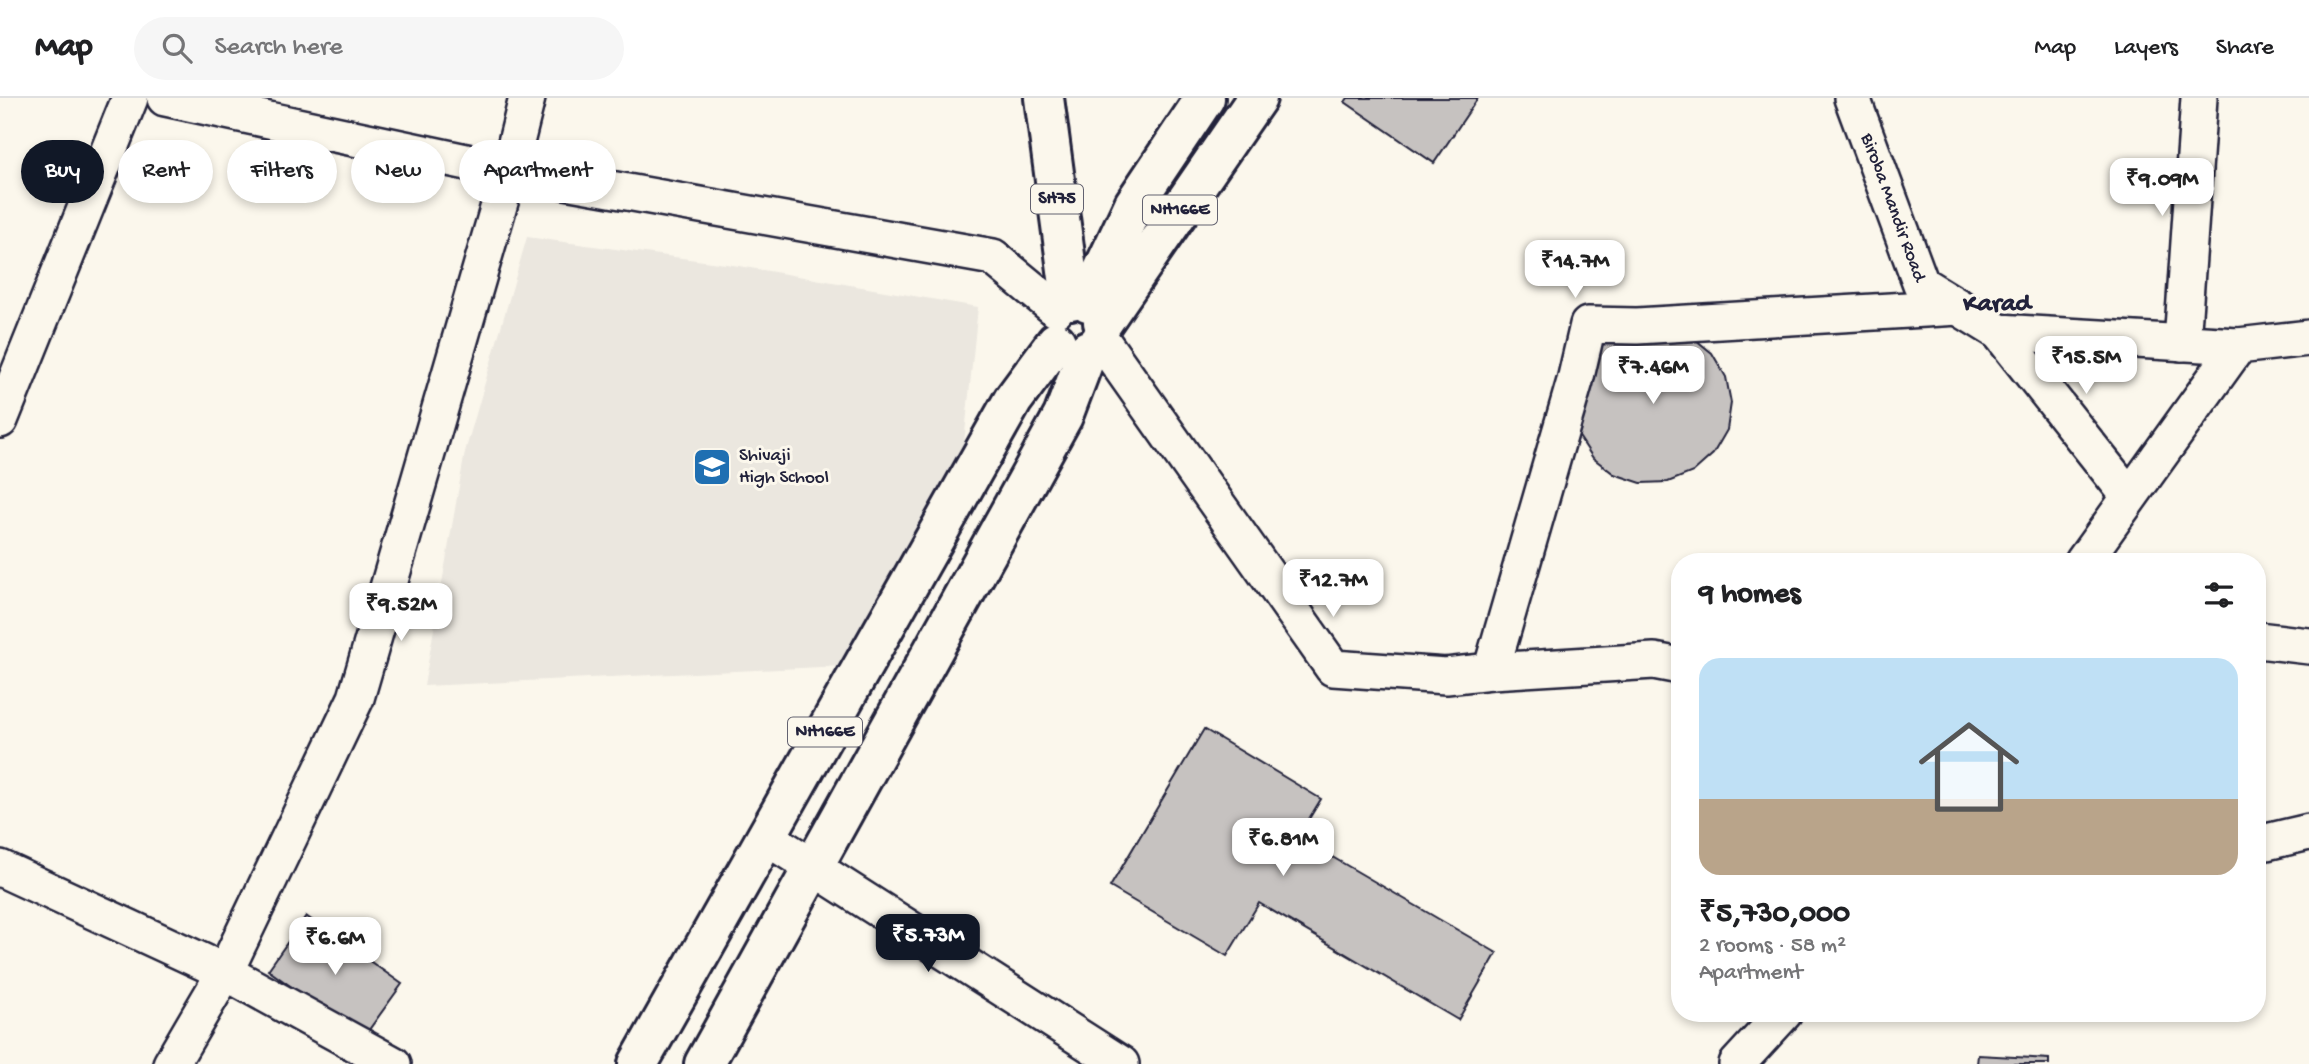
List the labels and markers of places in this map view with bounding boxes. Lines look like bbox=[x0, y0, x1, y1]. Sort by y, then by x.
pin: ₹9.09M bbox=[2105, 158, 2219, 218]
pin: ₹14.7M bbox=[1518, 240, 1632, 300]
pin: ₹15.5M bbox=[2029, 336, 2143, 396]
pin: ₹7.46M bbox=[1596, 346, 1710, 406]
place label: Shivaji High School bbox=[739, 445, 829, 490]
school or university icon: Shivaji High School bbox=[691, 446, 733, 488]
pin: ₹12.7M bbox=[1276, 560, 1390, 619]
pin: ₹9.52M bbox=[344, 584, 458, 643]
pin: ₹6.81M bbox=[1226, 818, 1340, 878]
pin: ₹5.73M bbox=[871, 914, 985, 974]
pin: ₹6.6M bbox=[286, 918, 384, 977]

